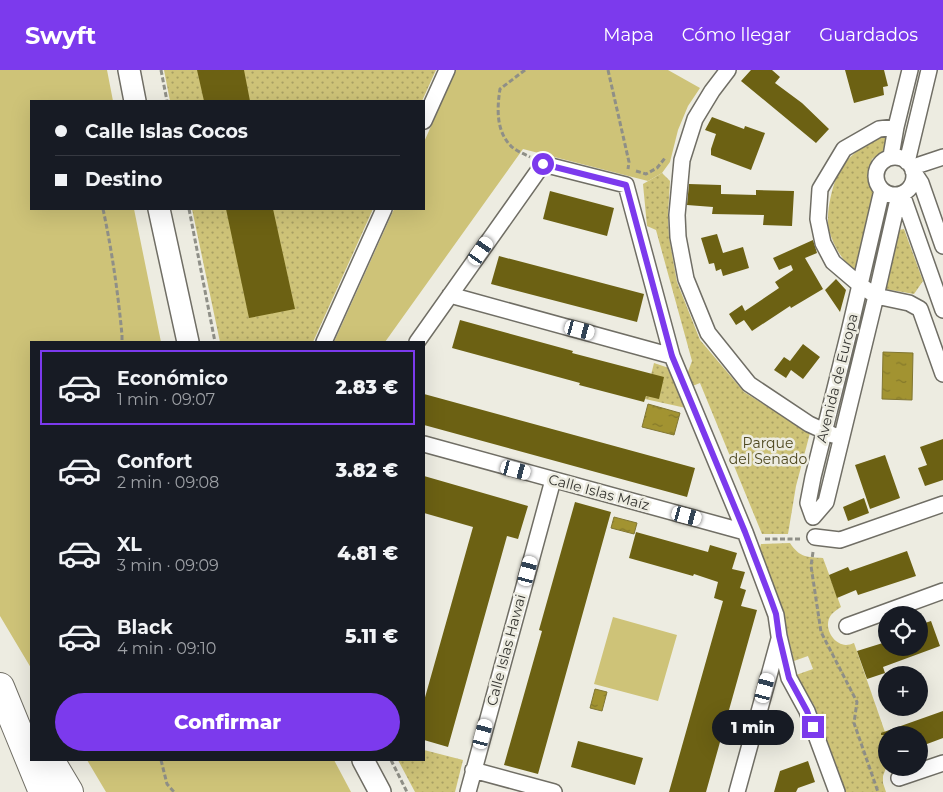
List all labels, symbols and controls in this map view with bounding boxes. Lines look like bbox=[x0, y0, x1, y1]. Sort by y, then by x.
text: Swyft bbox=[25, 21, 96, 50]
text: Mapa bbox=[603, 24, 654, 46]
text: Cómo llegar bbox=[682, 24, 791, 46]
text: Guardados bbox=[819, 24, 918, 46]
text: Calle Islas Cocos bbox=[85, 120, 248, 143]
route start bbox=[532, 153, 554, 175]
text: Destino bbox=[85, 168, 162, 191]
car bbox=[466, 234, 495, 268]
street label: Avenida de Europa bbox=[812, 312, 862, 444]
car bbox=[563, 319, 596, 341]
icon: car bbox=[57, 365, 102, 410]
text: Económico bbox=[117, 367, 228, 390]
text: 2.83 € bbox=[336, 376, 398, 399]
text: 1 min · 09:07 bbox=[117, 390, 215, 409]
park label: Parque del Senado bbox=[729, 434, 807, 468]
icon: car bbox=[57, 448, 102, 493]
text: Confort bbox=[117, 450, 192, 473]
text: 3.82 € bbox=[336, 459, 398, 482]
car bbox=[499, 459, 532, 481]
street label: Calle Islas Maíz bbox=[547, 470, 651, 514]
text: 2 min · 09:08 bbox=[117, 473, 219, 492]
car bbox=[670, 505, 703, 527]
icon: car bbox=[57, 531, 102, 576]
text: XL bbox=[117, 533, 142, 556]
text: 4.81 € bbox=[337, 542, 398, 565]
car bbox=[516, 555, 539, 587]
text: 3 min · 09:09 bbox=[117, 556, 219, 575]
street label: Calle Islas Hawai bbox=[482, 592, 530, 708]
map controls bbox=[878, 606, 928, 776]
button: locate bbox=[878, 606, 928, 656]
icon: car bbox=[57, 614, 102, 659]
text: Black bbox=[117, 616, 173, 639]
text: 5.11 € bbox=[345, 625, 398, 648]
text: 4 min · 09:10 bbox=[117, 639, 216, 658]
button: + bbox=[878, 666, 928, 716]
car bbox=[753, 672, 776, 704]
button: Confirmar bbox=[55, 693, 400, 751]
callout: 1 min bbox=[713, 710, 796, 744]
route end bbox=[802, 716, 824, 738]
car bbox=[471, 718, 494, 750]
text: 1 min bbox=[731, 718, 775, 737]
button: − bbox=[878, 726, 928, 776]

